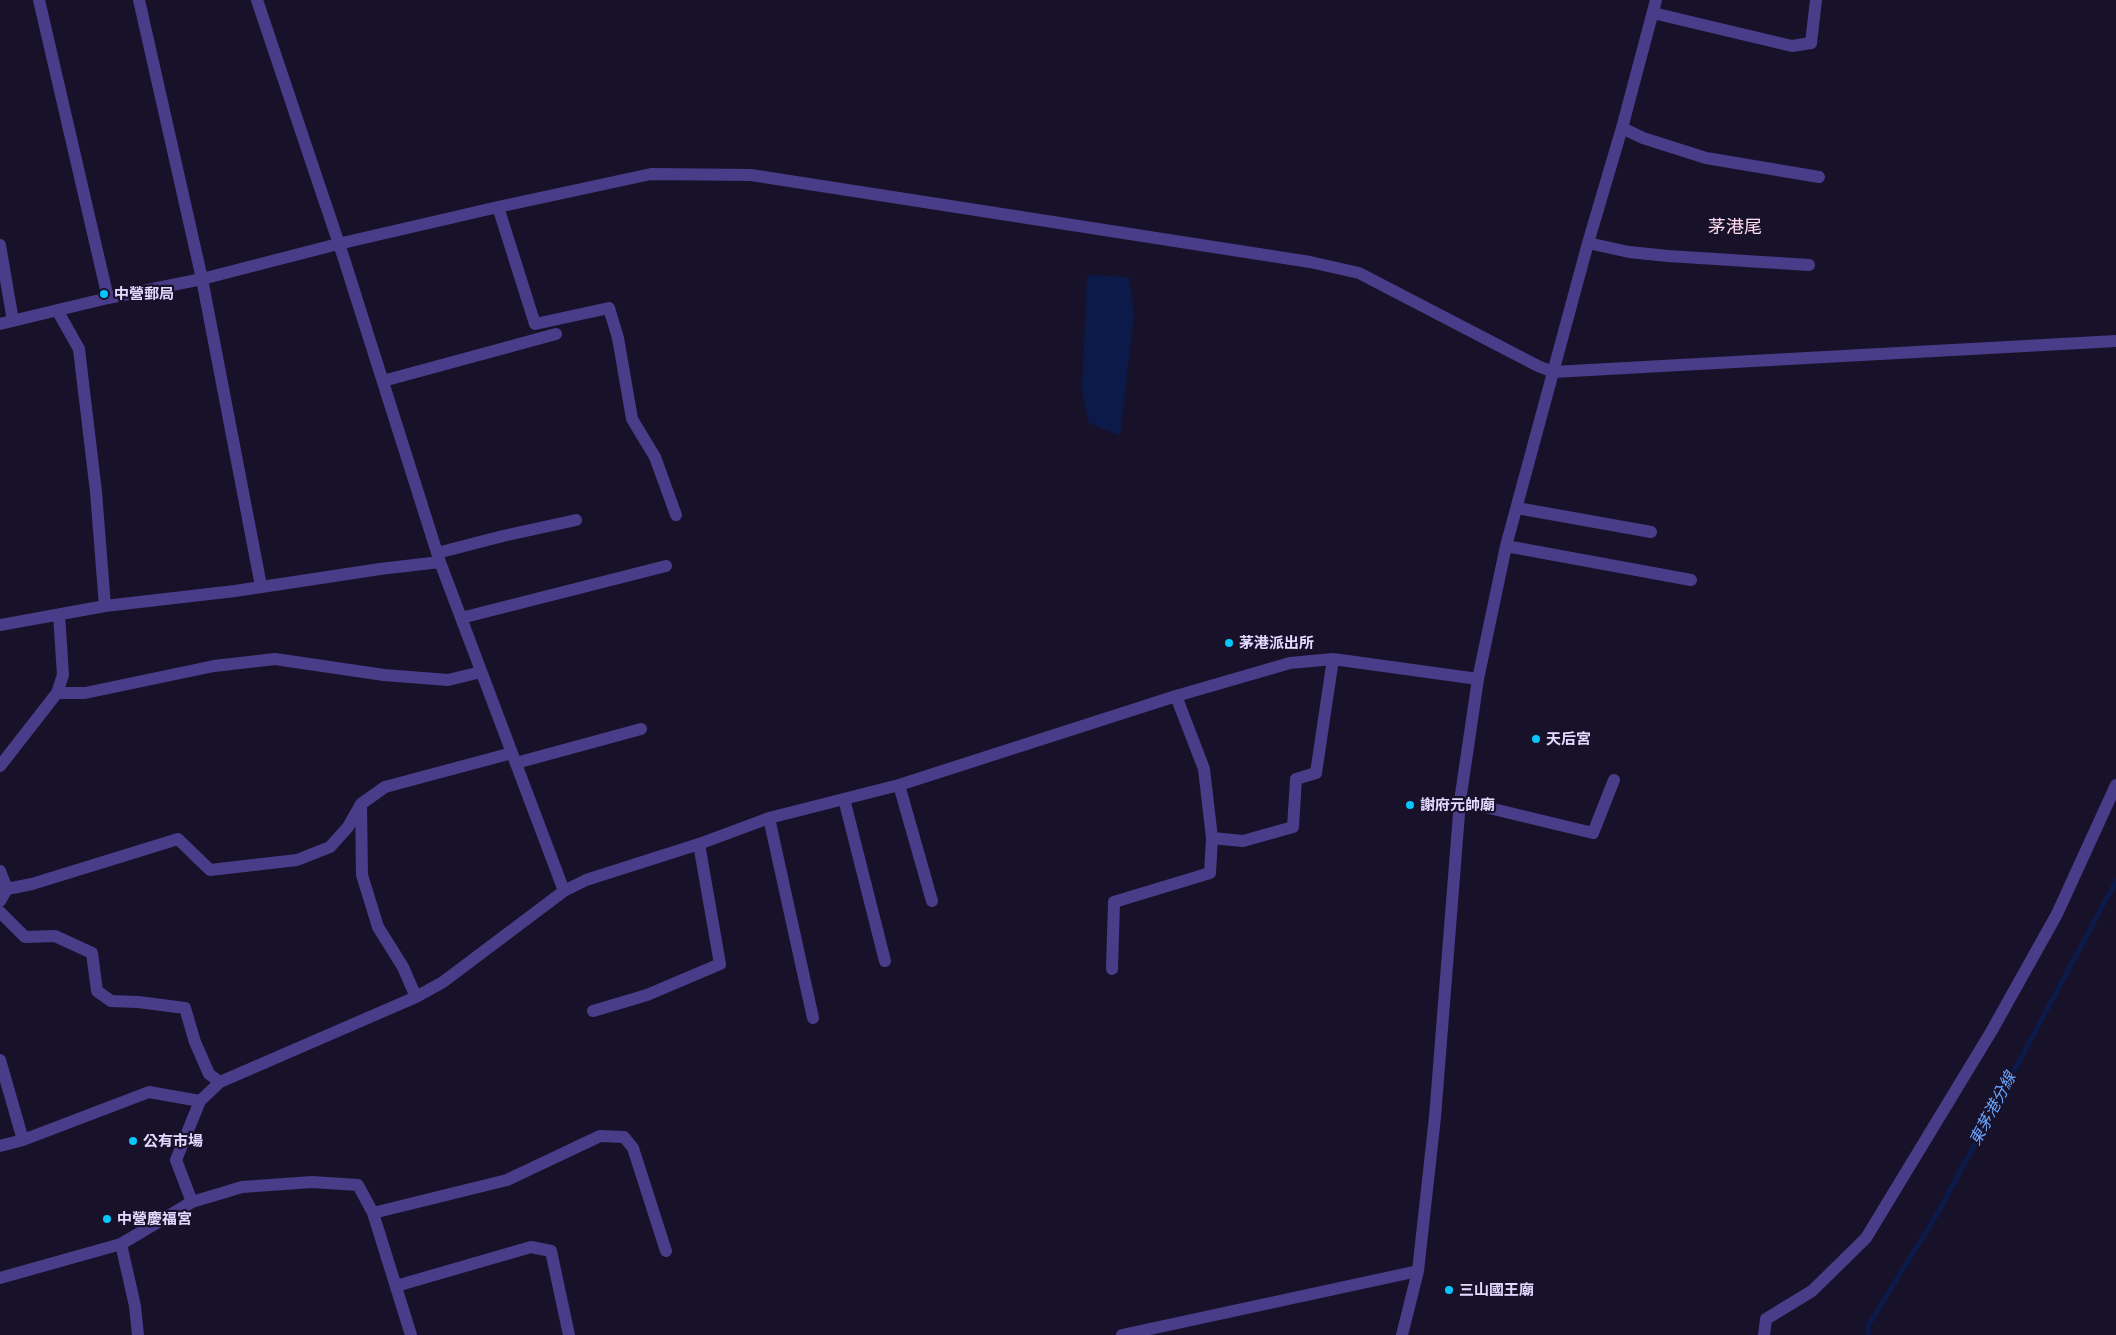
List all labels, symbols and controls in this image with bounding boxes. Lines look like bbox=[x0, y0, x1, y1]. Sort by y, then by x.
district label: 茅港尾 bbox=[1708, 217, 1762, 239]
place label: 中營郵局 bbox=[114, 285, 174, 303]
marker: 中營郵局 bbox=[98, 288, 110, 300]
place label: 茅港派出所 bbox=[1239, 634, 1314, 652]
marker: 茅港派出所 bbox=[1223, 637, 1235, 649]
place label: 天后宮 bbox=[1546, 730, 1591, 748]
marker: 天后宮 bbox=[1530, 733, 1542, 745]
place label: 謝府元帥廟 bbox=[1420, 796, 1495, 814]
marker: 謝府元帥廟 bbox=[1404, 799, 1416, 811]
water label: 東茅港分線 bbox=[1966, 1069, 2020, 1149]
place label: 公有市場 bbox=[143, 1132, 203, 1150]
marker: 公有市場 bbox=[127, 1135, 139, 1147]
place label: 中營慶福宮 bbox=[117, 1210, 192, 1228]
marker: 中營慶福宮 bbox=[101, 1213, 113, 1225]
place label: 三山國王廟 bbox=[1459, 1281, 1534, 1299]
marker: 三山國王廟 bbox=[1443, 1284, 1455, 1296]

